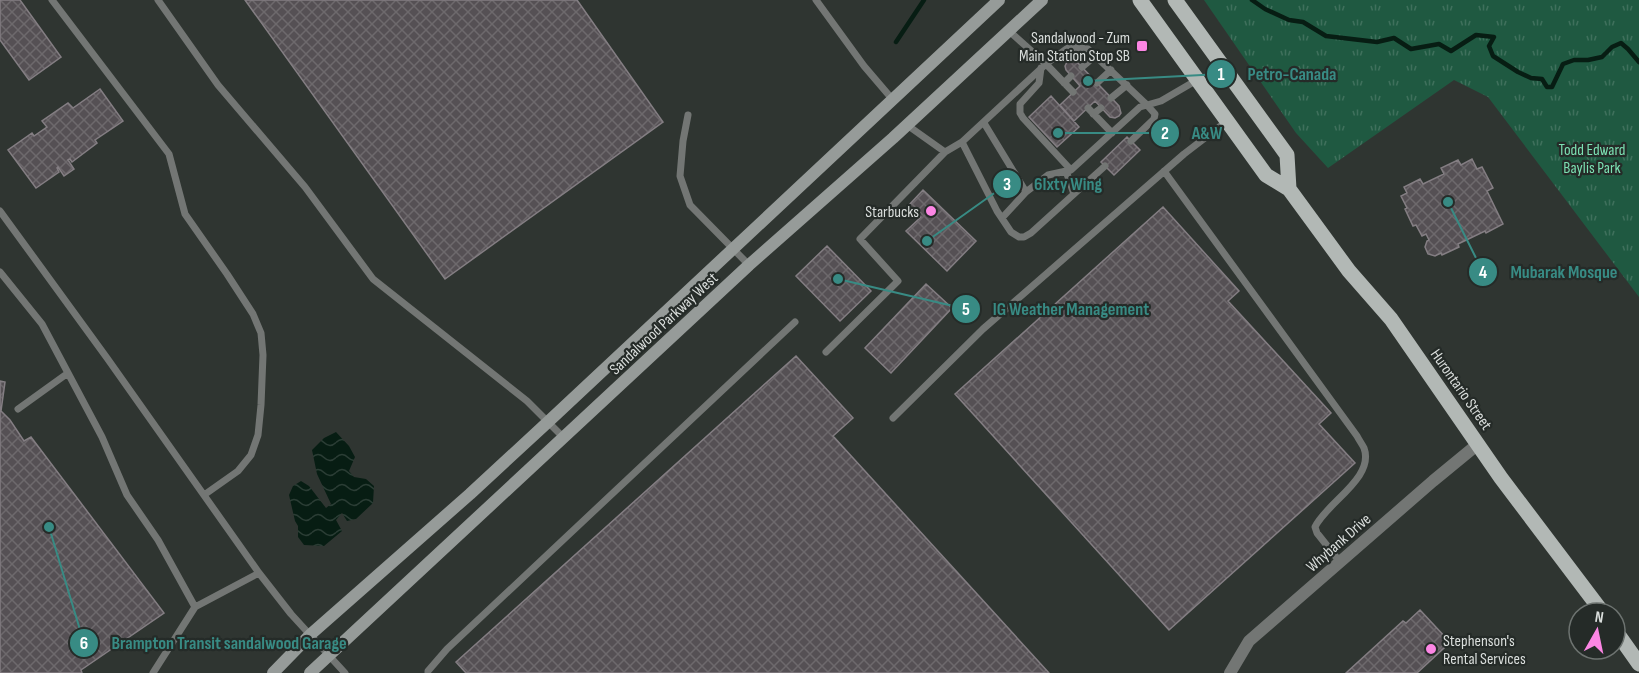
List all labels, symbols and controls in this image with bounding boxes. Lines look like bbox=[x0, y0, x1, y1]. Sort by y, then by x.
place label: Sandalwood - Zum Main Station Stop SB bbox=[1019, 29, 1130, 66]
marker: Sandalwood - Zum Main Station Stop SB bbox=[1135, 39, 1149, 53]
callout: Petro-Canada bbox=[1206, 56, 1349, 92]
text: 1 bbox=[1217, 64, 1225, 85]
text: Petro-Canada bbox=[1248, 64, 1336, 85]
callout: A&W bbox=[1150, 115, 1235, 151]
text: 2 bbox=[1161, 123, 1169, 144]
text: A&W bbox=[1191, 123, 1223, 144]
park label: Todd Edward Baylis Park bbox=[1558, 141, 1626, 178]
callout: 6Ixty Wing bbox=[992, 166, 1114, 202]
text: 3 bbox=[1003, 174, 1011, 195]
text: 6Ixty Wing bbox=[1034, 174, 1102, 195]
place label: Starbucks bbox=[865, 203, 919, 222]
marker: Starbucks bbox=[924, 204, 938, 218]
callout: Mubarak Mosque bbox=[1468, 254, 1629, 290]
text: 4 bbox=[1479, 262, 1488, 283]
text: Mubarak Mosque bbox=[1510, 262, 1618, 283]
street label: Sandalwood Parkway West bbox=[606, 269, 722, 379]
callout: IG Weather Management bbox=[951, 291, 1161, 327]
text: 5 bbox=[962, 299, 970, 320]
text: IG Weather Management bbox=[993, 299, 1149, 320]
street label: Hurontario Street bbox=[1426, 346, 1496, 434]
street label: Whybank Drive bbox=[1303, 510, 1375, 576]
north arrow bbox=[1567, 601, 1627, 661]
text: N bbox=[1593, 608, 1605, 628]
callout: Brampton Transit sandalwood Garage bbox=[69, 625, 358, 661]
place label: Stephenson's Rental Services bbox=[1443, 632, 1526, 669]
text: 6 bbox=[80, 633, 88, 654]
text: Brampton Transit sandalwood Garage bbox=[111, 633, 347, 654]
marker: Stephenson's Rental Services bbox=[1424, 642, 1438, 656]

